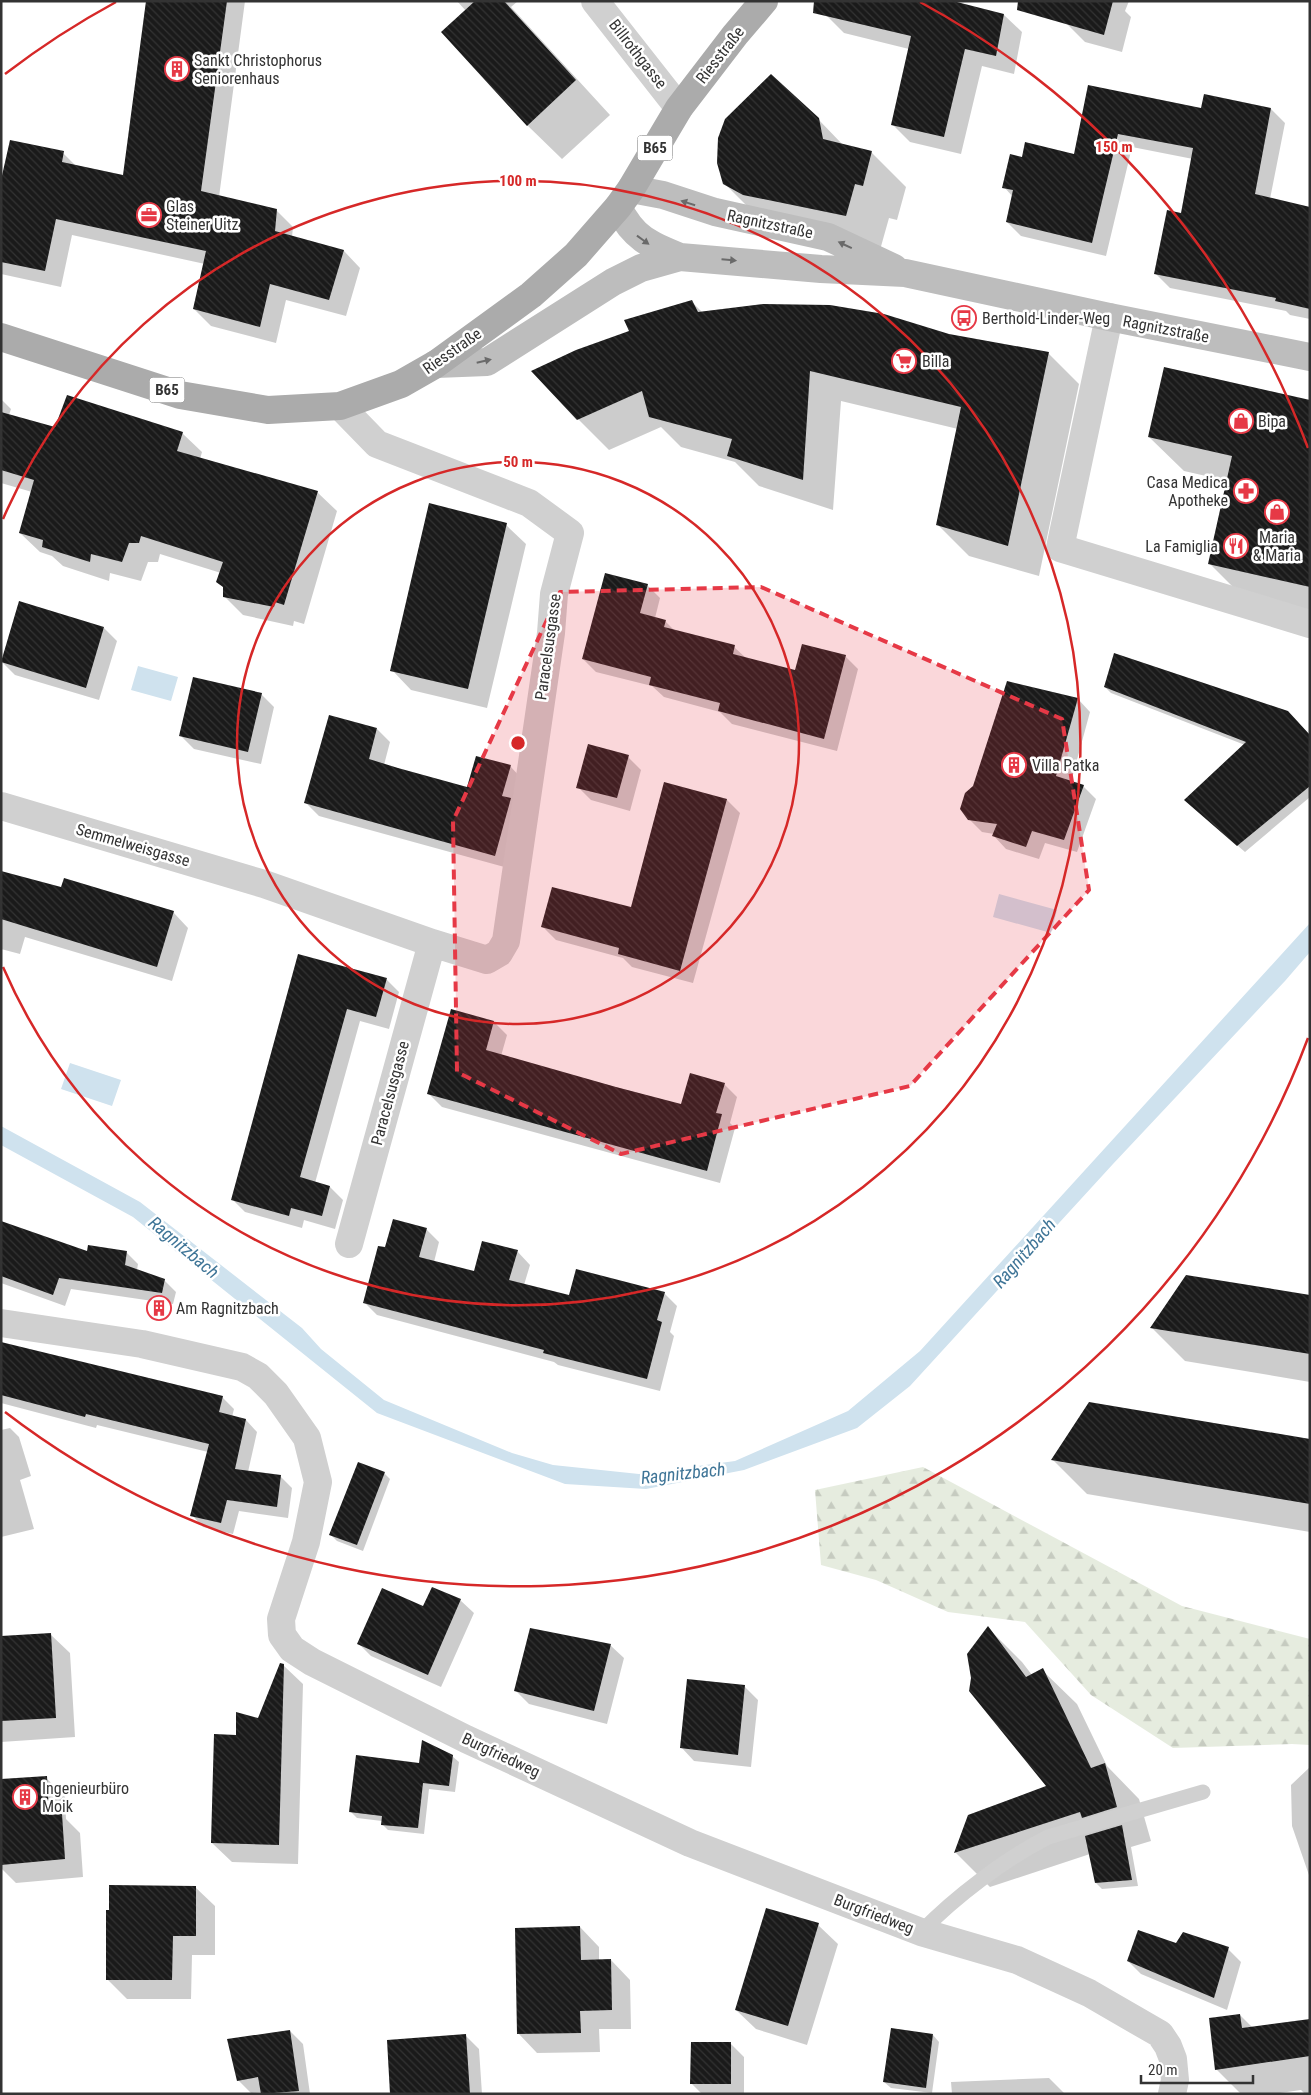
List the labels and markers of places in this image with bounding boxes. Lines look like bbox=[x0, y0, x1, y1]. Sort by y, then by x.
place label: Sankt Christophorus Seniorenhaus bbox=[194, 51, 322, 88]
building icon: Sankt Christophorus Seniorenhaus bbox=[164, 56, 190, 82]
place label: Glas Steiner Uitz bbox=[166, 197, 238, 234]
office icon: Glas Steiner Uitz bbox=[136, 202, 162, 228]
bus stop icon: Berthold-Linder-Weg bbox=[951, 305, 977, 331]
place label: Berthold-Linder-Weg bbox=[982, 309, 1110, 328]
supermarket icon: Billa bbox=[891, 348, 917, 374]
place label: Billa bbox=[922, 352, 949, 371]
shop icon: Bipa bbox=[1228, 408, 1254, 434]
place label: Bipa bbox=[1258, 412, 1286, 431]
place label: Casa Medica Apotheke bbox=[1146, 473, 1228, 510]
pharmacy icon: Casa Medica Apotheke bbox=[1233, 478, 1259, 504]
shop icon: Maria & Maria bbox=[1264, 499, 1290, 525]
place label: Maria & Maria bbox=[1253, 528, 1301, 565]
restaurant icon: La Famiglia bbox=[1223, 533, 1249, 559]
place label: La Famiglia bbox=[1145, 537, 1218, 556]
centre of rings bbox=[509, 734, 527, 752]
building icon: Villa Patka bbox=[1001, 752, 1027, 778]
place label: Villa Patka bbox=[1032, 756, 1099, 775]
building icon: Am Ragnitzbach bbox=[146, 1295, 172, 1321]
place label: Am Ragnitzbach bbox=[176, 1299, 279, 1318]
place label: Ingenieurbüro Moik bbox=[42, 1779, 129, 1816]
building icon: Ingenieurbüro Moik bbox=[12, 1784, 38, 1810]

